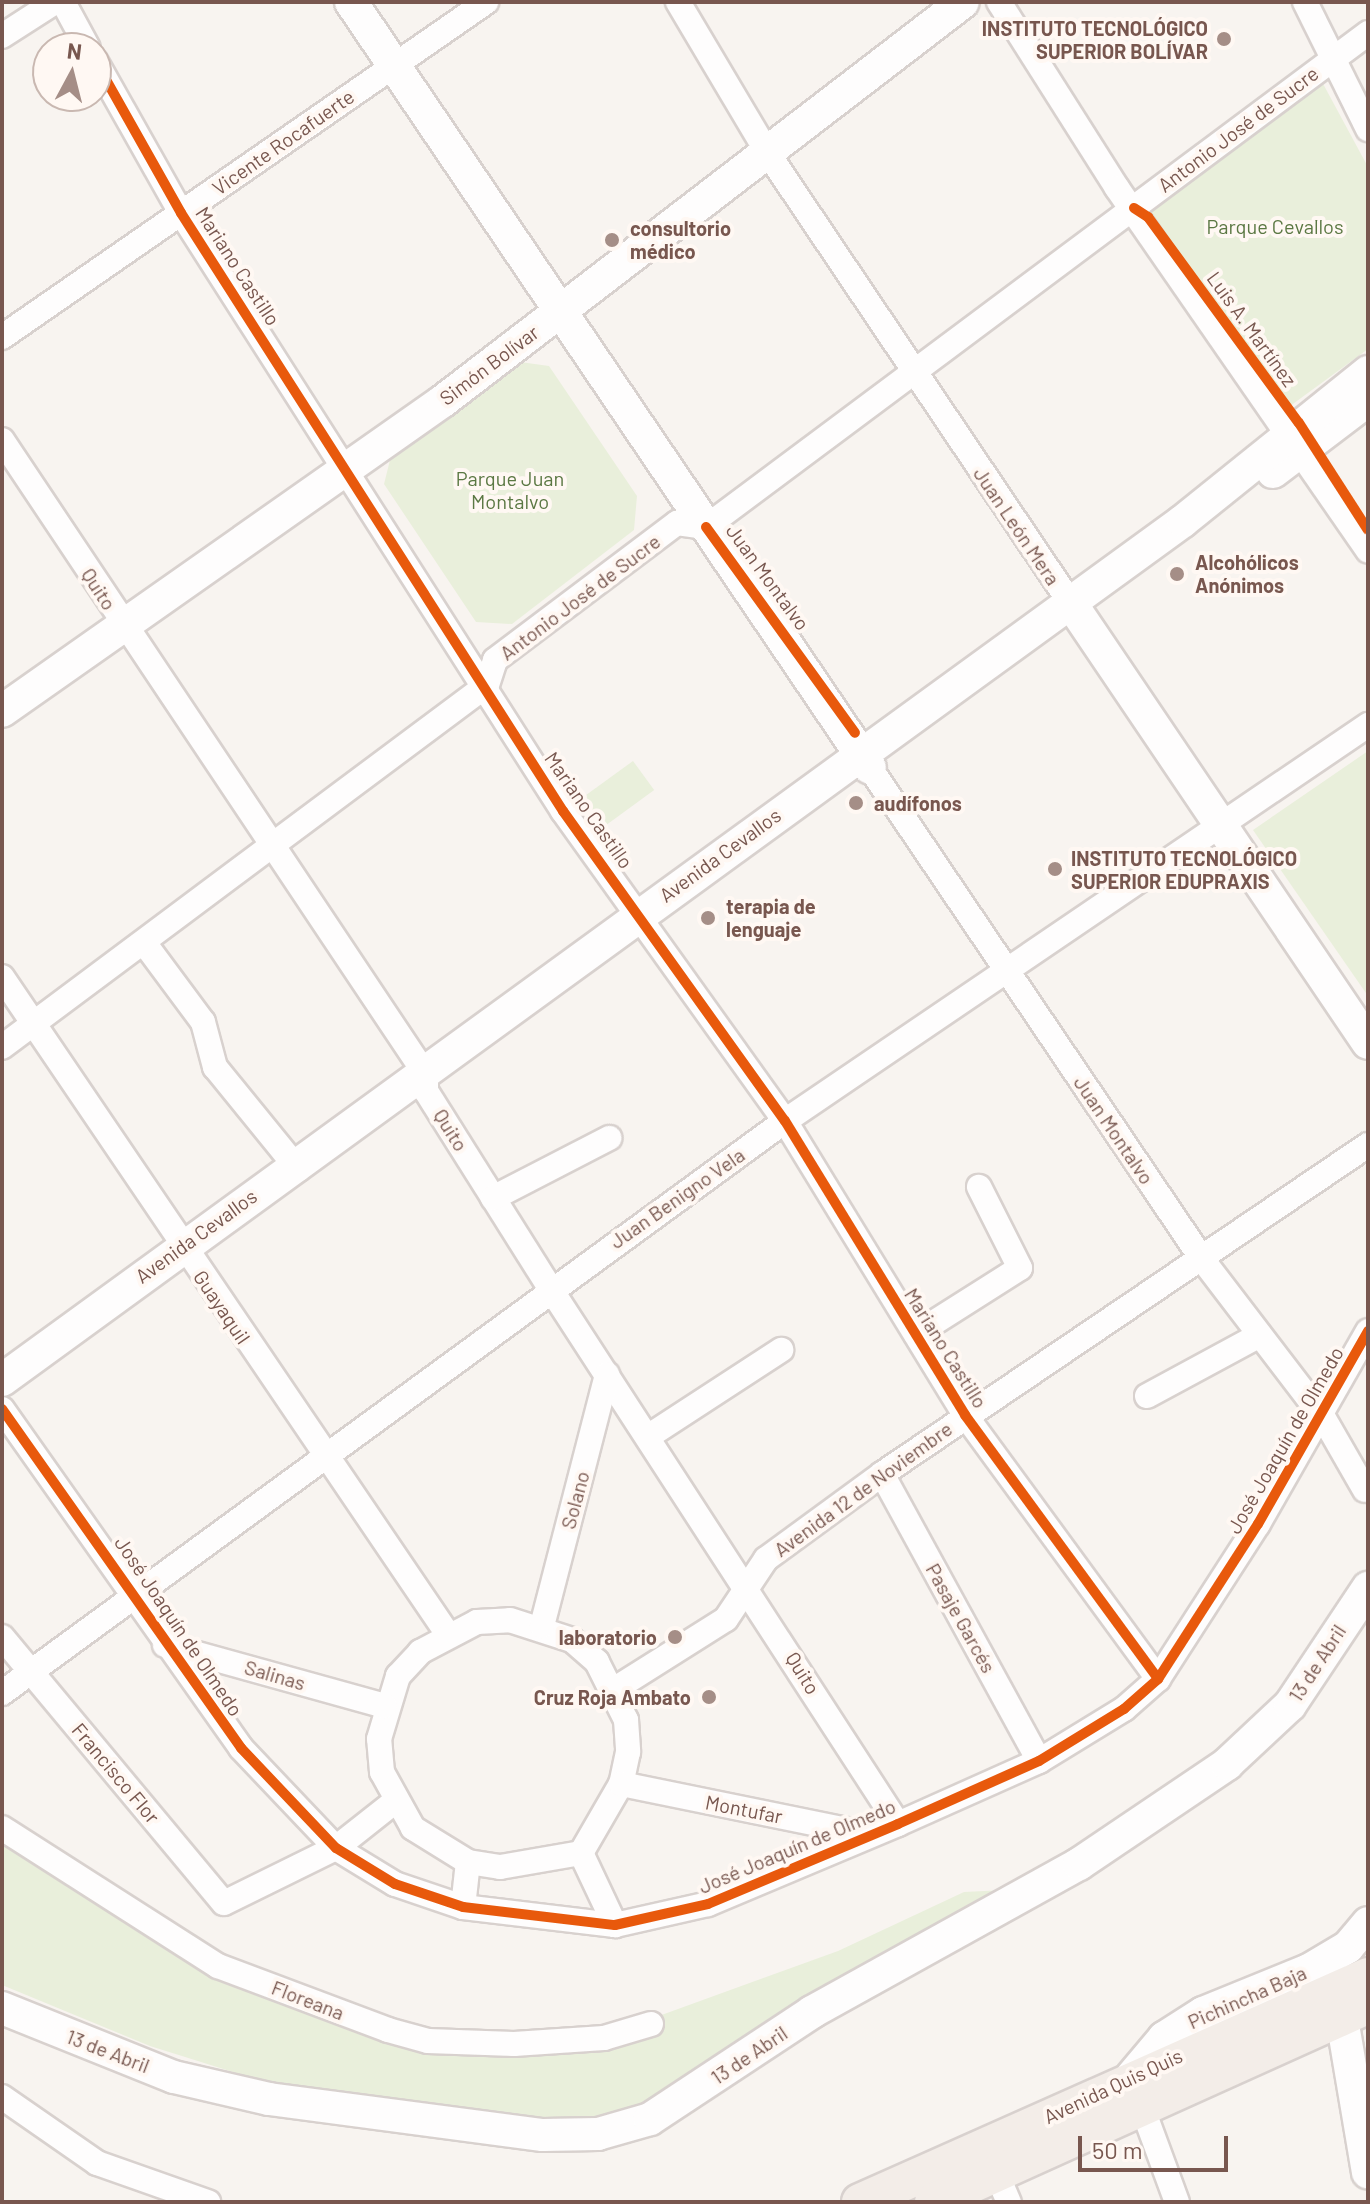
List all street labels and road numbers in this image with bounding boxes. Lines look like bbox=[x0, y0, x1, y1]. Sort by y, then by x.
street label: Antonio José de Sucre bbox=[1153, 61, 1323, 197]
street label: Vicente Rocafuerte bbox=[207, 84, 359, 200]
street label: Mariano Castillo bbox=[191, 202, 285, 330]
street label: Luis A. Martínez bbox=[1202, 267, 1302, 391]
street label: Simón Bolívar bbox=[435, 320, 543, 410]
street label: Juan León Mera bbox=[969, 462, 1065, 590]
street label: Juan Montalvo bbox=[721, 519, 815, 635]
street label: Antonio José de Sucre bbox=[495, 529, 665, 665]
street label: Quito bbox=[77, 564, 121, 614]
street label: Mariano Castillo bbox=[540, 747, 638, 873]
street label: Avenida Cevallos bbox=[655, 803, 785, 907]
street label: Juan Montalvo bbox=[1069, 1071, 1159, 1189]
street label: Quito bbox=[429, 1104, 473, 1156]
street label: Juan Benigno Vela bbox=[605, 1143, 749, 1253]
street label: Avenida Cevallos bbox=[131, 1184, 261, 1288]
street label: Guayaquil bbox=[189, 1266, 255, 1348]
street label: Mariano Castillo bbox=[900, 1284, 992, 1412]
street label: José Joaquín de Olmedo bbox=[1222, 1342, 1348, 1538]
street label: Avenida 12 de Noviembre bbox=[769, 1416, 957, 1562]
street label: Solano bbox=[556, 1468, 594, 1532]
street label: José Joaquín de Olmedo bbox=[110, 1532, 248, 1720]
street label: Pasaje Garcés bbox=[921, 1559, 1001, 1677]
street label: 13 de Abril bbox=[1283, 1620, 1351, 1706]
street label: Quito bbox=[781, 1647, 825, 1699]
street label: Salinas bbox=[242, 1655, 308, 1695]
street label: Francisco Flor bbox=[67, 1718, 165, 1828]
street label: Montufar bbox=[703, 1790, 785, 1828]
street label: José Joaquín de Olmedo bbox=[695, 1794, 899, 1898]
street label: Pichincha Baja bbox=[1184, 1960, 1310, 2034]
street label: Floreana bbox=[268, 1975, 348, 2025]
street label: 13 de Abril bbox=[706, 2021, 792, 2089]
street label: 13 de Abril bbox=[63, 2024, 153, 2078]
street label: Avenida Quis Quis bbox=[1040, 2043, 1186, 2129]

